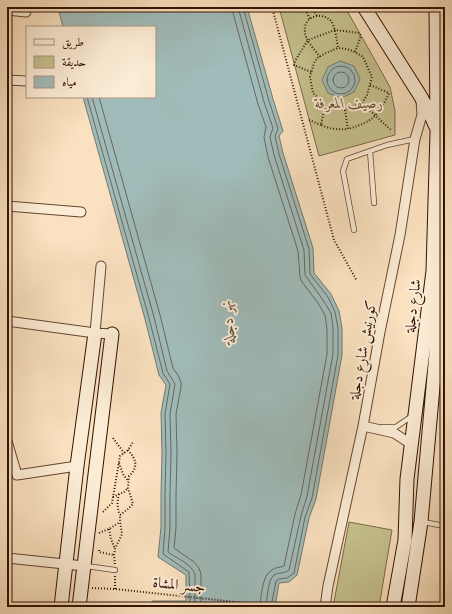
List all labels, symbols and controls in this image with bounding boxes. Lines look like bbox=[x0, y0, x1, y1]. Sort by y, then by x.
legend bbox=[26, 26, 156, 98]
text: طريق bbox=[62, 35, 84, 50]
text: حديقة bbox=[62, 55, 86, 70]
text: مياه bbox=[62, 75, 77, 90]
park label: رصيف المعرفة bbox=[313, 94, 383, 113]
street label: شارع دجلة bbox=[400, 278, 429, 335]
water label: نهر دجلة bbox=[216, 299, 240, 347]
street label: كورنيش شارع دجلة bbox=[345, 299, 384, 403]
street label: جسر المشاة bbox=[152, 573, 206, 597]

